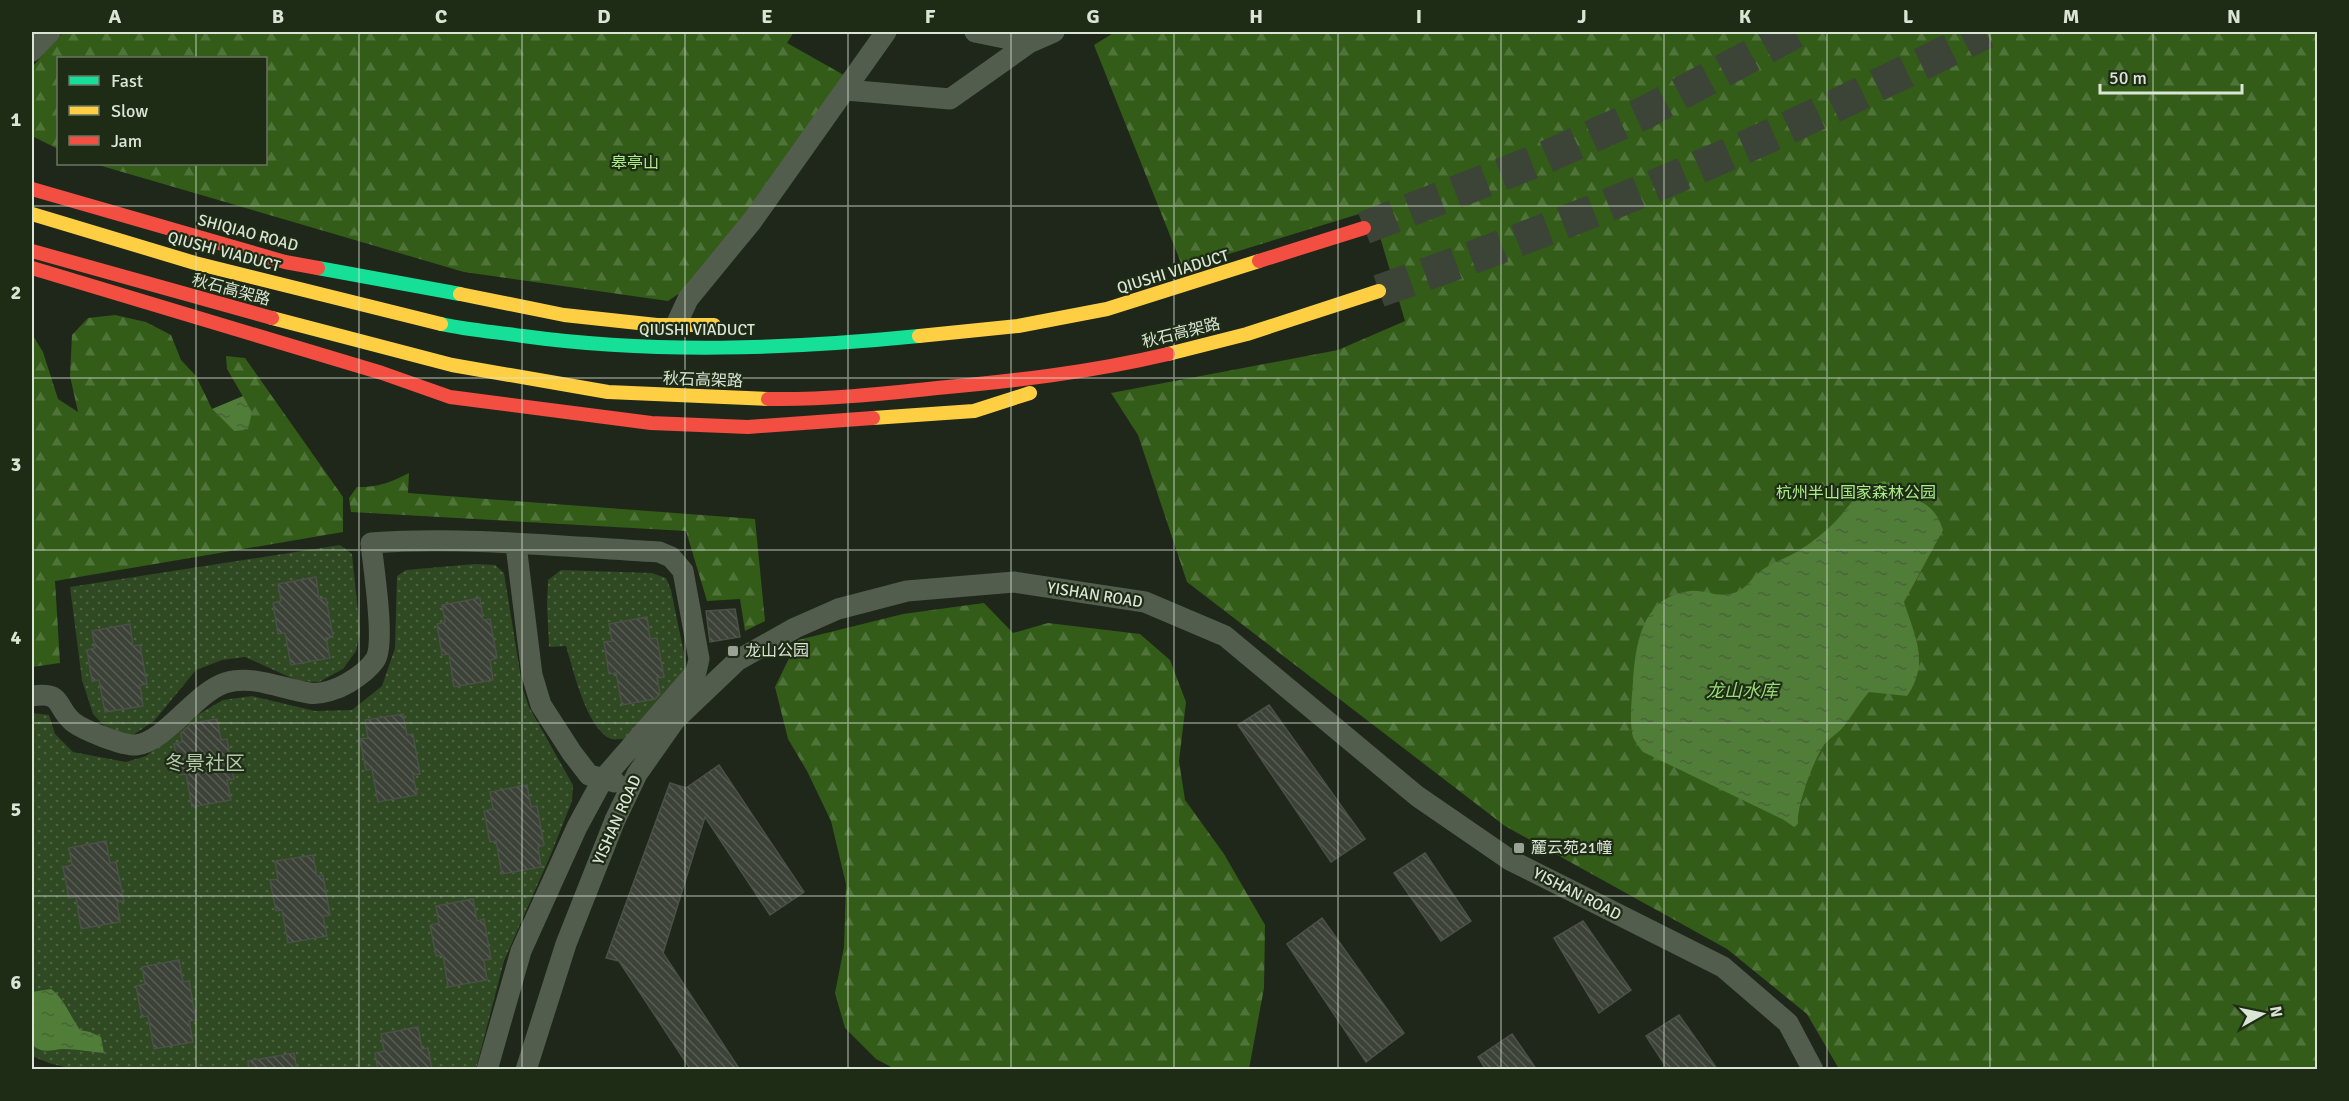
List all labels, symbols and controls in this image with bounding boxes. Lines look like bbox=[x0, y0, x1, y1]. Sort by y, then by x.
text: A bbox=[109, 4, 122, 29]
text: B bbox=[272, 4, 284, 29]
text: C bbox=[435, 4, 447, 29]
text: D bbox=[597, 4, 611, 29]
text: E bbox=[761, 4, 773, 29]
text: F bbox=[925, 4, 936, 29]
text: G bbox=[1086, 4, 1100, 29]
text: H bbox=[1249, 4, 1263, 29]
text: I bbox=[1416, 4, 1422, 29]
text: J bbox=[1577, 4, 1587, 29]
text: K bbox=[1739, 4, 1752, 29]
text: L bbox=[1903, 4, 1914, 29]
text: M bbox=[2063, 4, 2079, 29]
text: N bbox=[2227, 4, 2241, 29]
legend bbox=[57, 57, 267, 165]
scale bar bbox=[2100, 57, 2242, 95]
text: 50 m bbox=[2109, 67, 2147, 89]
text: Fast bbox=[111, 70, 143, 92]
text: Slow bbox=[111, 100, 148, 122]
text: 1 bbox=[11, 107, 22, 132]
text: Jam bbox=[111, 130, 142, 152]
park label: 皋亭山 bbox=[611, 153, 659, 173]
street label: SHIQIAO ROAD bbox=[196, 210, 300, 256]
street label: QIUSHI VIADUCT bbox=[165, 227, 283, 277]
street label: QIUSHI VIADUCT bbox=[1115, 245, 1231, 299]
street label: 秋石高架路 bbox=[190, 270, 272, 310]
text: 2 bbox=[11, 280, 21, 305]
street label: 秋石高架路 bbox=[1140, 314, 1222, 352]
street label: QIUSHI VIADUCT bbox=[639, 320, 755, 340]
street label: 秋石高架路 bbox=[663, 369, 743, 391]
text: 3 bbox=[11, 452, 21, 477]
park label: 杭州半山国家森林公园 bbox=[1776, 483, 1936, 503]
street label: YISHAN ROAD bbox=[1046, 578, 1144, 612]
text: 4 bbox=[11, 625, 22, 650]
place label: 龙山公园 bbox=[745, 641, 809, 661]
marker: 龙山公园 bbox=[726, 644, 740, 658]
water label: 龙山水库 bbox=[1706, 680, 1781, 702]
district label: 冬景社区 bbox=[165, 751, 245, 776]
street label: YISHAN ROAD bbox=[588, 772, 646, 868]
text: 5 bbox=[11, 797, 21, 822]
place label: 麓云苑21幢 bbox=[1531, 838, 1612, 858]
marker: 麓云苑21幢 bbox=[1512, 841, 1526, 855]
street label: YISHAN ROAD bbox=[1529, 863, 1625, 925]
text: 6 bbox=[11, 970, 22, 995]
north arrow bbox=[2232, 984, 2292, 1044]
text: N bbox=[2265, 1005, 2287, 1019]

